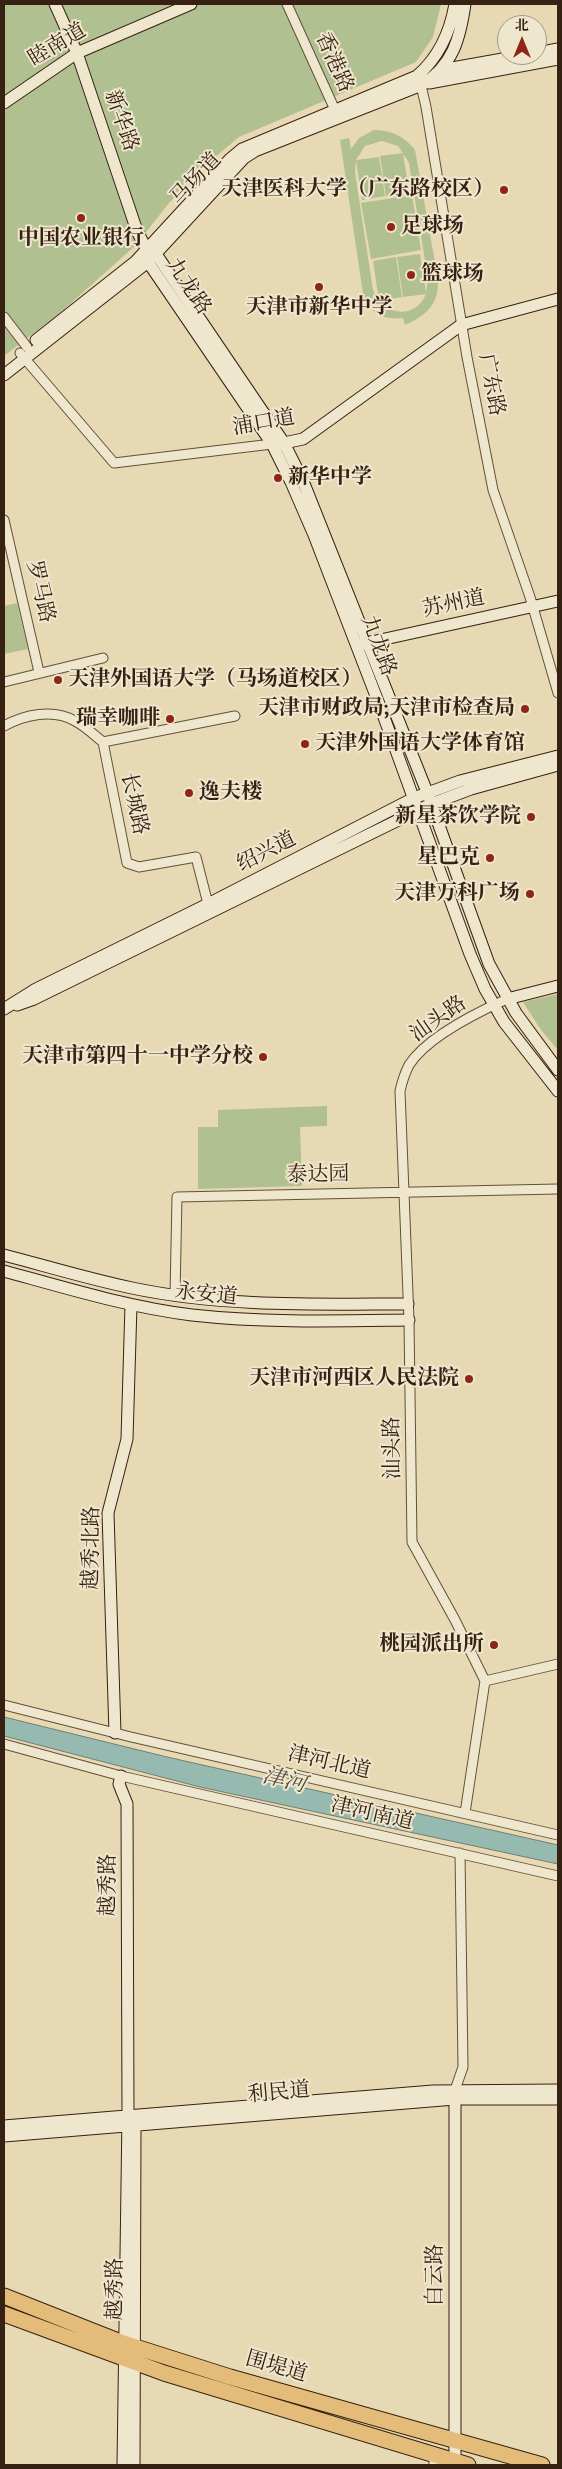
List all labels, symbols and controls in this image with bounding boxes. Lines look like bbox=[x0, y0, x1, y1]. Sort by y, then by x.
north arrow bbox=[497, 15, 547, 65]
text: 北 bbox=[515, 17, 529, 34]
street label: 睦南道 bbox=[25, 19, 91, 73]
street label: 香港路 bbox=[309, 29, 357, 97]
street label: 新华路 bbox=[98, 87, 142, 155]
street label: 马场道 bbox=[166, 148, 228, 212]
place label: 天津医科大学（广东路校区） bbox=[221, 177, 494, 203]
marker: 天津医科大学（广东路校区） bbox=[498, 184, 510, 196]
marker: 中国农业银行 bbox=[75, 212, 87, 224]
place label: 足球场 bbox=[401, 214, 464, 240]
marker: 足球场 bbox=[385, 221, 397, 233]
place label: 中国农业银行 bbox=[18, 226, 144, 252]
street label: 九龙路 bbox=[159, 254, 215, 320]
place label: 篮球场 bbox=[421, 262, 484, 288]
marker: 篮球场 bbox=[405, 269, 417, 281]
marker: 天津市新华中学 bbox=[313, 281, 325, 293]
place label: 天津市新华中学 bbox=[246, 295, 392, 321]
street label: 广东路 bbox=[472, 352, 508, 418]
street label: 浦口道 bbox=[231, 406, 297, 442]
place label: 新华中学 bbox=[288, 465, 372, 491]
marker: 新华中学 bbox=[272, 472, 284, 484]
street label: 罗马路 bbox=[20, 558, 58, 626]
street label: 苏州道 bbox=[421, 586, 487, 624]
street label: 九龙路 bbox=[354, 612, 400, 680]
place label: 天津外国语大学（马场道校区） bbox=[68, 667, 362, 693]
marker: 天津外国语大学（马场道校区） bbox=[52, 674, 64, 686]
place label: 天津市财政局;天津市检查局 bbox=[258, 696, 515, 722]
marker: 天津市财政局;天津市检查局 bbox=[519, 703, 531, 715]
place label: 瑞幸咖啡 bbox=[76, 706, 160, 732]
marker: 瑞幸咖啡 bbox=[164, 713, 176, 725]
place label: 天津外国语大学体育馆 bbox=[315, 731, 525, 757]
marker: 天津外国语大学体育馆 bbox=[299, 738, 311, 750]
street label: 长城路 bbox=[114, 771, 152, 837]
place label: 逸夫楼 bbox=[199, 780, 262, 806]
marker: 逸夫楼 bbox=[183, 787, 195, 799]
place label: 新星茶饮学院 bbox=[395, 804, 521, 830]
marker: 新星茶饮学院 bbox=[525, 811, 537, 823]
street label: 绍兴道 bbox=[233, 827, 301, 879]
place label: 星巴克 bbox=[417, 845, 480, 871]
marker: 星巴克 bbox=[484, 852, 496, 864]
place label: 天津万科广场 bbox=[394, 881, 520, 907]
marker: 天津万科广场 bbox=[524, 888, 536, 900]
street label: 汕头路 bbox=[406, 992, 472, 1048]
place label: 天津市第四十一中学分校 bbox=[22, 1044, 253, 1070]
marker: 天津市第四十一中学分校 bbox=[257, 1051, 269, 1063]
street label: 泰达园 bbox=[286, 1163, 350, 1189]
street label: 永安道 bbox=[173, 1280, 239, 1312]
place label: 天津市河西区人民法院 bbox=[249, 1366, 459, 1392]
marker: 天津市河西区人民法院 bbox=[463, 1373, 475, 1385]
street label: 汕头路 bbox=[381, 1416, 407, 1480]
street label: 越秀北路 bbox=[80, 1506, 106, 1590]
place label: 桃园派出所 bbox=[379, 1632, 484, 1658]
marker: 桃园派出所 bbox=[488, 1639, 500, 1651]
street label: 津河北道 bbox=[285, 1742, 373, 1786]
water label: 津河 bbox=[259, 1764, 309, 1800]
street label: 津河南道 bbox=[328, 1793, 416, 1837]
street label: 越秀路 bbox=[96, 1854, 122, 1916]
street label: 利民道 bbox=[247, 2079, 311, 2109]
street label: 白云路 bbox=[423, 2244, 449, 2306]
street label: 越秀路 bbox=[103, 2258, 129, 2320]
street label: 围堤道 bbox=[242, 2347, 310, 2389]

